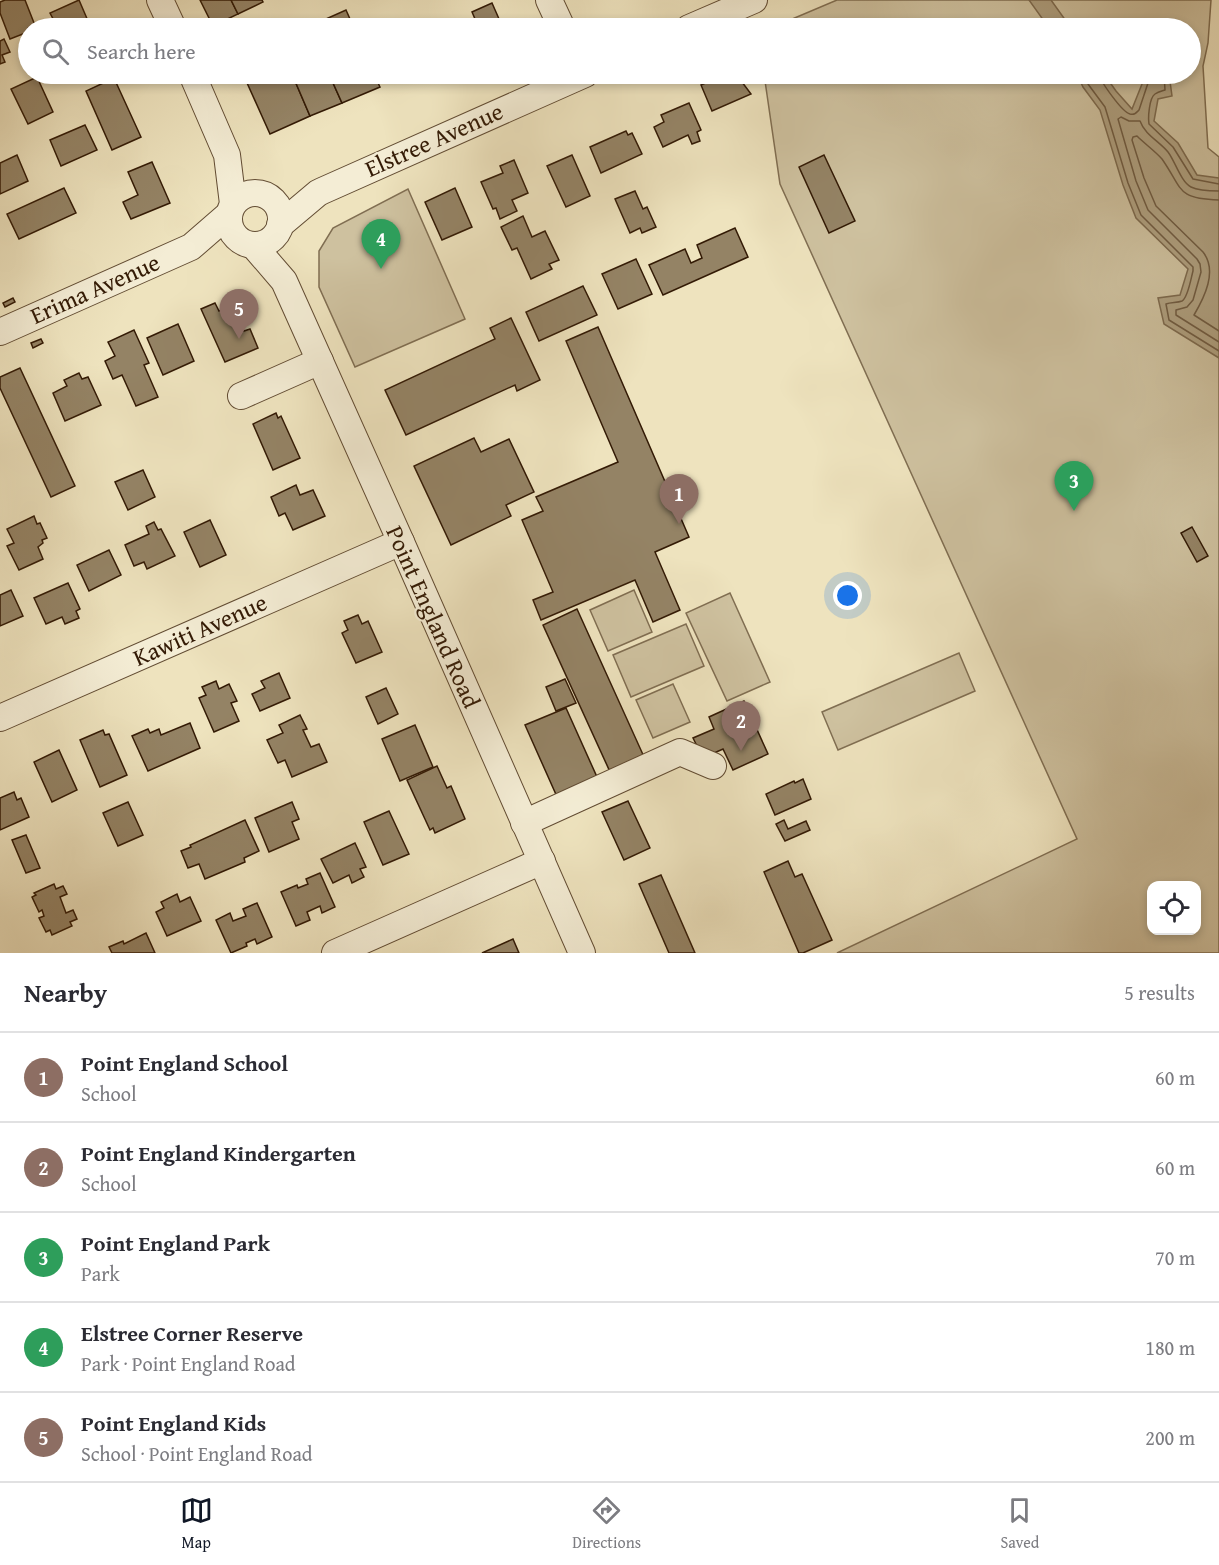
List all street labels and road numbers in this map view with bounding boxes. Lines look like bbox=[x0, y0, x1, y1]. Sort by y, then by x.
street label: Elstree Avenue bbox=[359, 93, 509, 186]
street label: Erima Avenue bbox=[24, 244, 165, 333]
street label: Point England Road bbox=[377, 520, 489, 714]
street label: Kawiti Avenue bbox=[127, 584, 272, 675]

